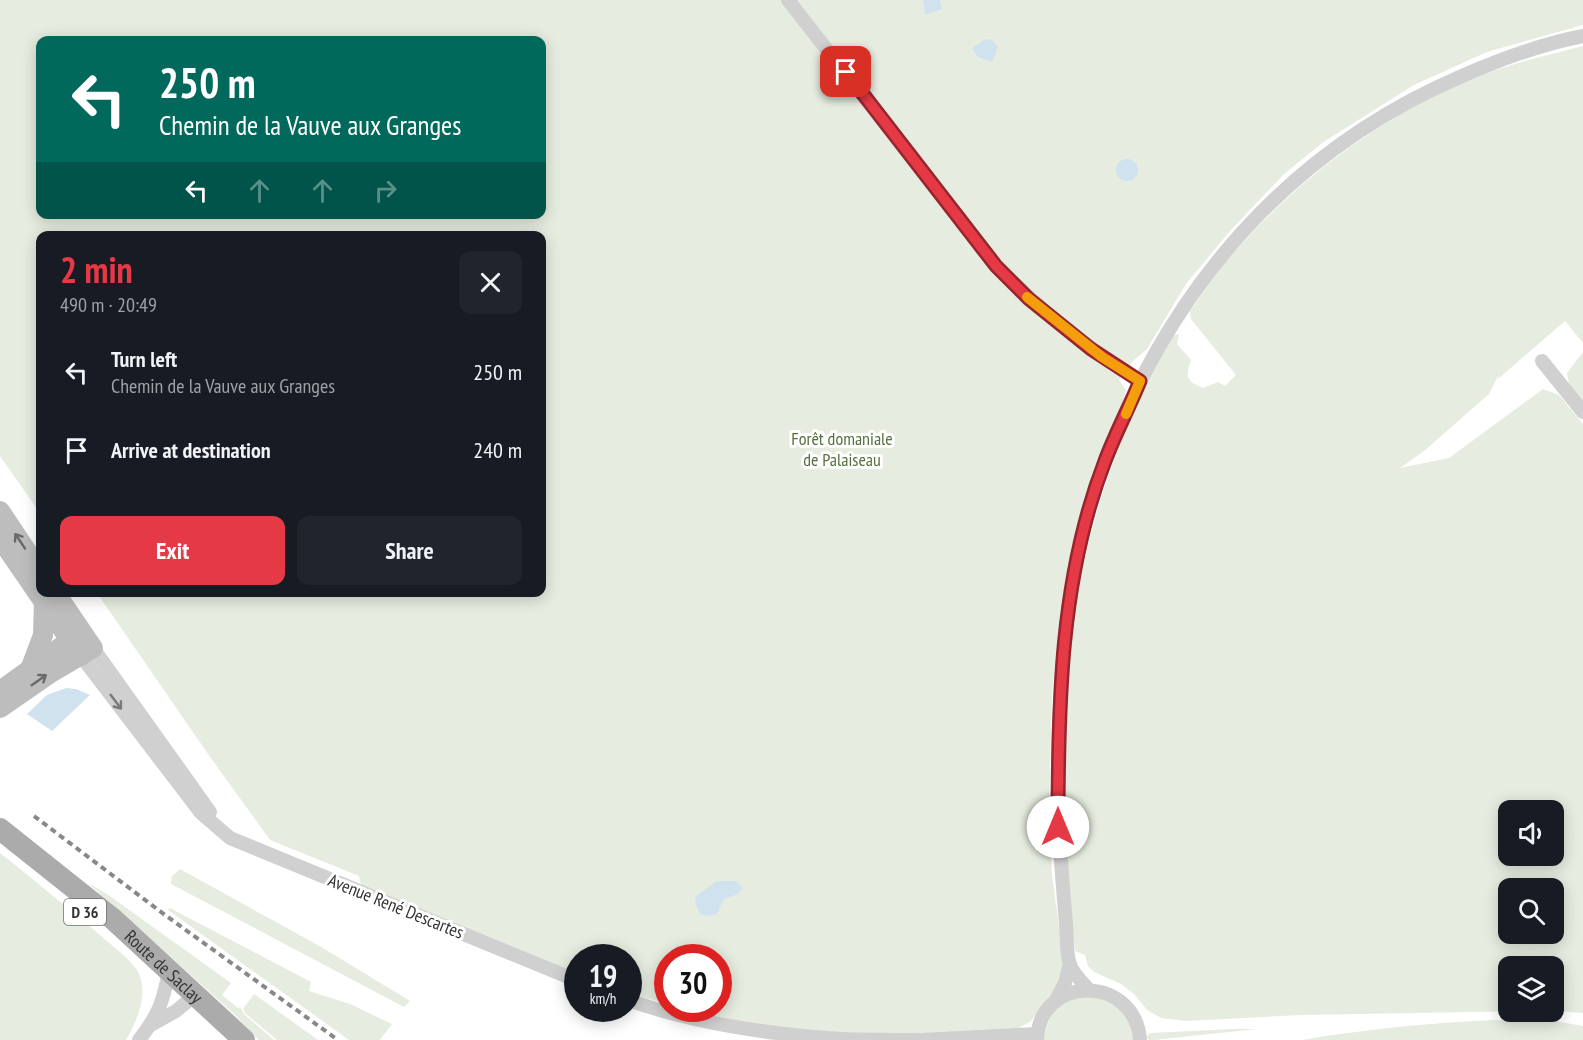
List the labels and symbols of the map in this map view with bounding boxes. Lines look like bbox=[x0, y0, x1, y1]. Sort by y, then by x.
pin bbox=[820, 46, 871, 97]
park label: Forêt domaniale de Palaiseau bbox=[791, 427, 893, 471]
one-way arrow bbox=[14, 533, 26, 549]
one-way arrow bbox=[31, 674, 47, 686]
one-way arrow bbox=[110, 694, 123, 710]
position arrow bbox=[1026, 795, 1090, 859]
street label: Avenue René Descartes bbox=[325, 868, 467, 944]
road number: D 36 bbox=[64, 899, 106, 925]
street label: Route de Saclay bbox=[120, 924, 208, 1008]
speed limit sign: 30 bbox=[654, 944, 732, 1022]

